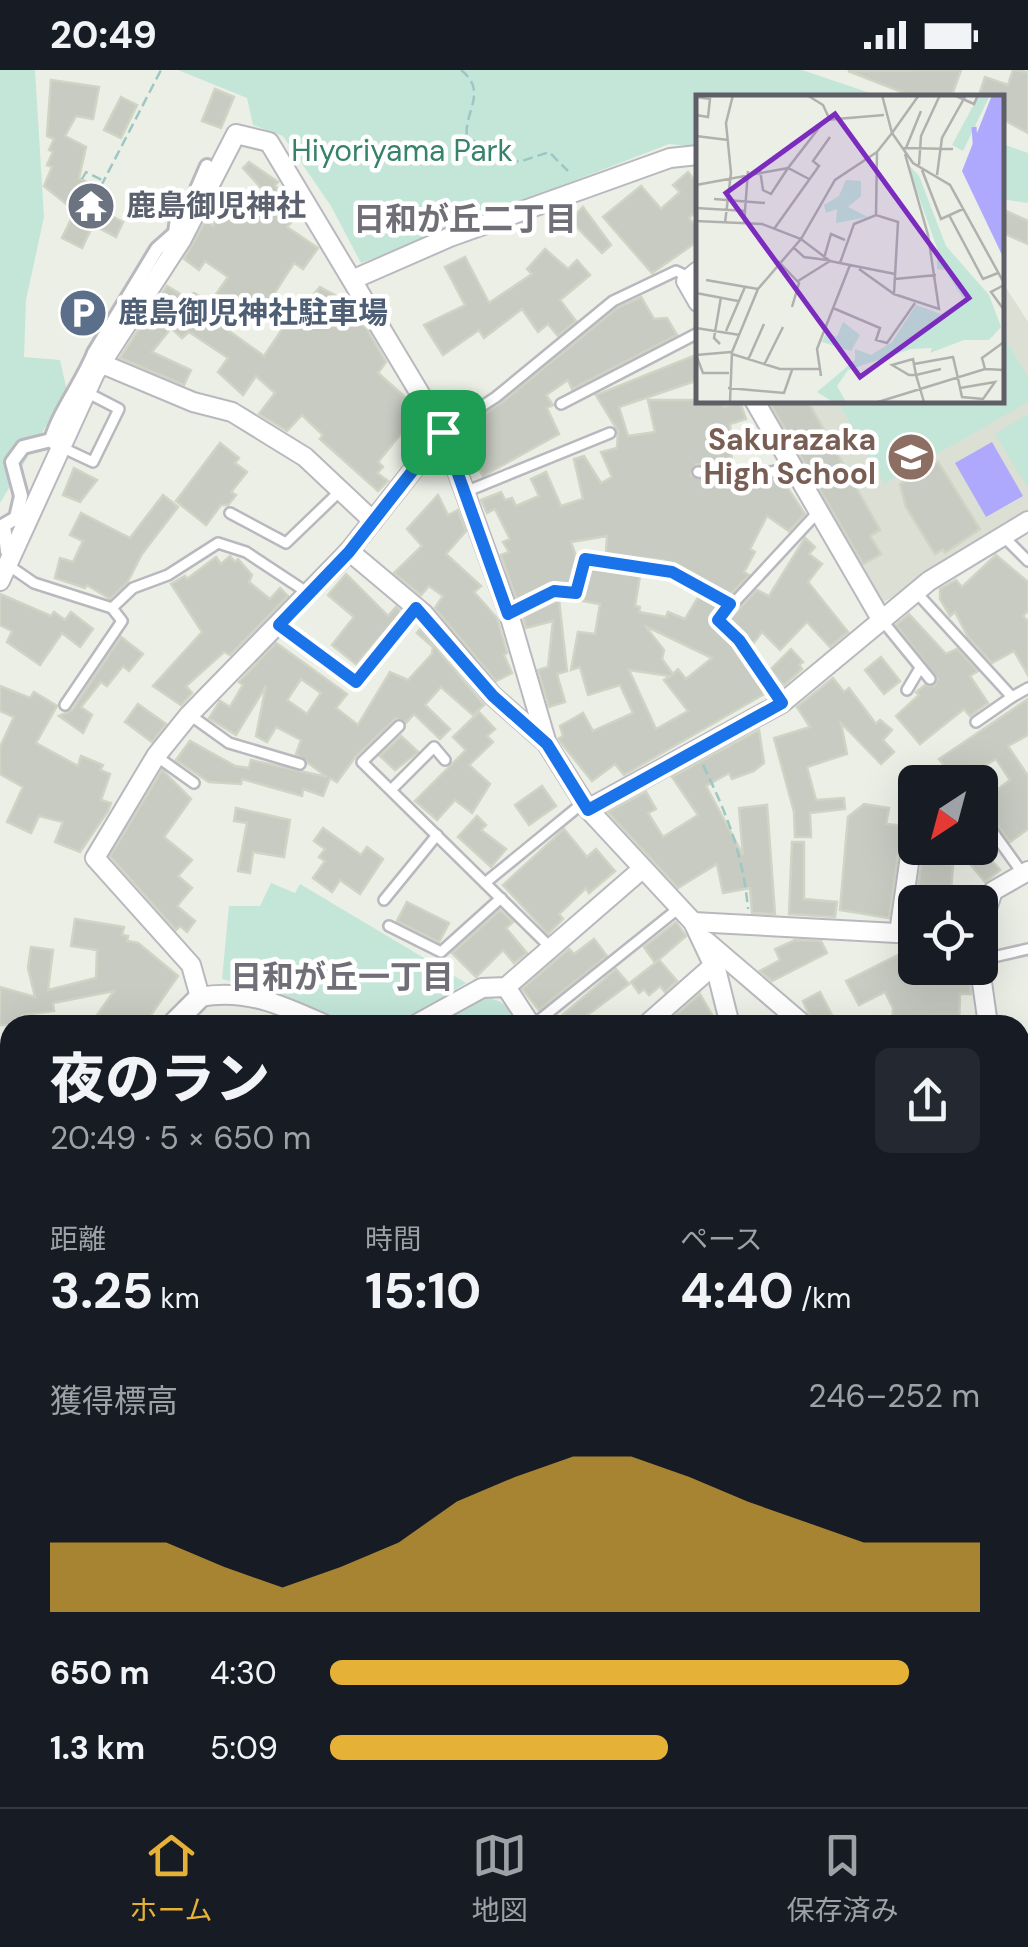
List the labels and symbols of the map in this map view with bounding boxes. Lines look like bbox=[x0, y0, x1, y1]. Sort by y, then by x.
inset map bbox=[696, 95, 1003, 402]
park label: Hiyoriyama Park bbox=[291, 131, 513, 170]
temple icon: 鹿島御児神社 bbox=[65, 180, 117, 232]
place label: 鹿島御児神社 bbox=[126, 186, 306, 225]
district label: 日和が丘二丁目 bbox=[353, 198, 577, 240]
parking icon: 鹿島御児神社駐車場 bbox=[57, 287, 109, 339]
place label: 鹿島御児神社駐車場 bbox=[118, 293, 388, 332]
pin bbox=[401, 390, 486, 475]
place label: Sakurazaka High School bbox=[703, 420, 876, 493]
school or university icon: Sakurazaka High School bbox=[885, 431, 937, 483]
north arrow bbox=[898, 765, 998, 865]
district label: 日和が丘一丁目 bbox=[230, 956, 454, 998]

